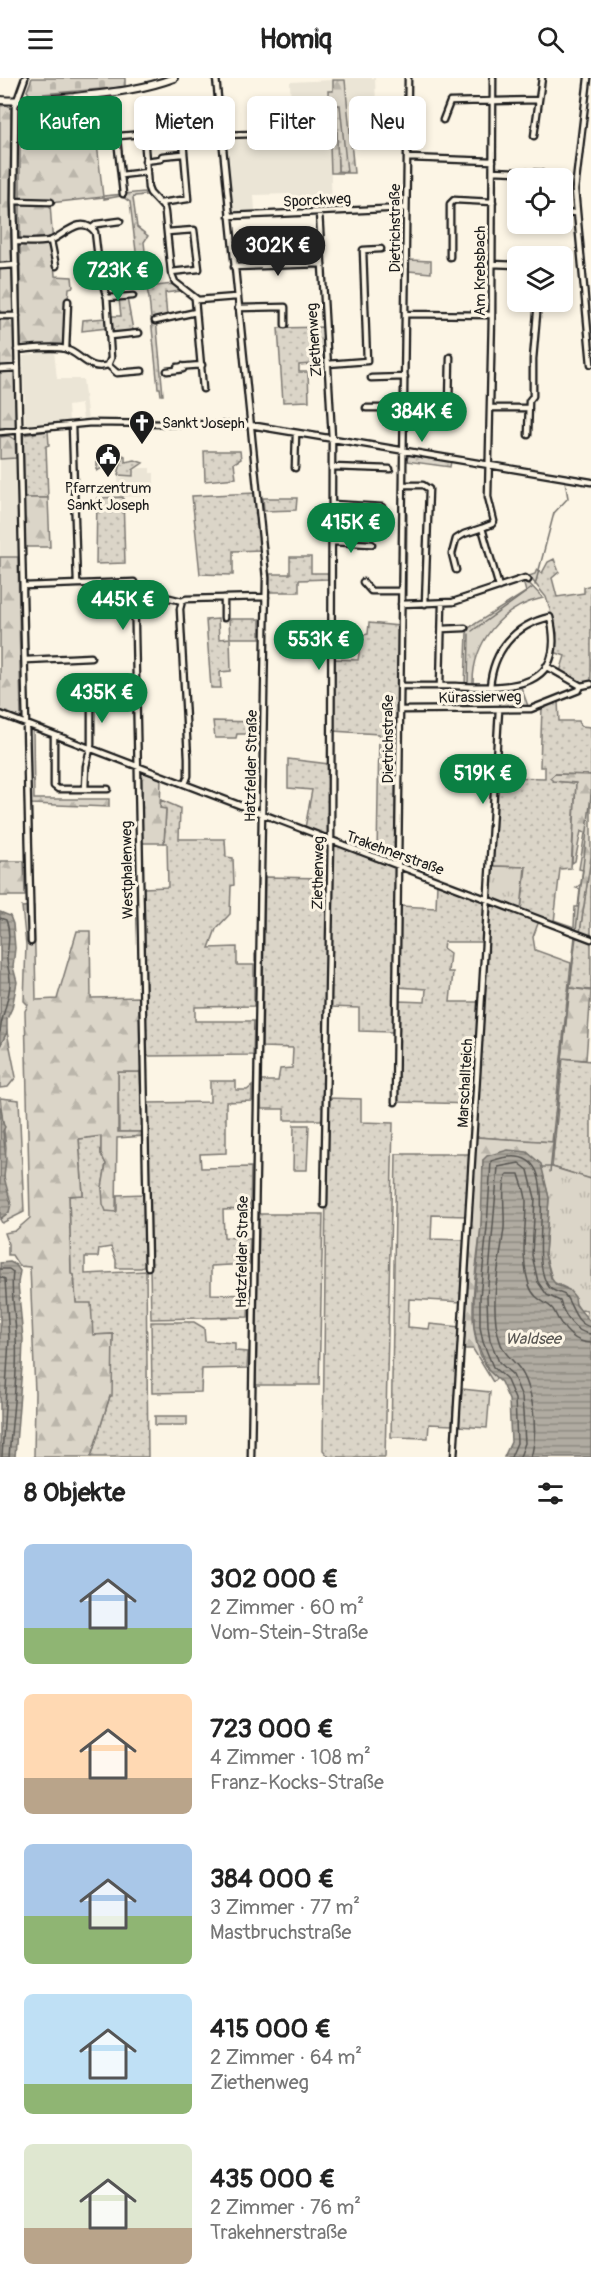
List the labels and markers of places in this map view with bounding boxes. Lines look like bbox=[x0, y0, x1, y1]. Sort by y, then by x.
pin: 302K € bbox=[229, 226, 327, 277]
pin: 723K € bbox=[69, 251, 167, 302]
pin: 384K € bbox=[373, 392, 471, 443]
church icon: Sankt Joseph bbox=[127, 408, 157, 446]
place label: Sankt Joseph bbox=[162, 414, 245, 433]
public building icon: Pfarrzentrum Sankt Joseph bbox=[93, 441, 123, 479]
place label: Pfarrzentrum Sankt Joseph bbox=[65, 479, 151, 515]
pin: 415K € bbox=[302, 503, 400, 554]
pin: 445K € bbox=[74, 580, 172, 631]
pin: 553K € bbox=[270, 620, 368, 671]
pin: 435K € bbox=[53, 673, 151, 724]
pin: 519K € bbox=[434, 754, 532, 805]

